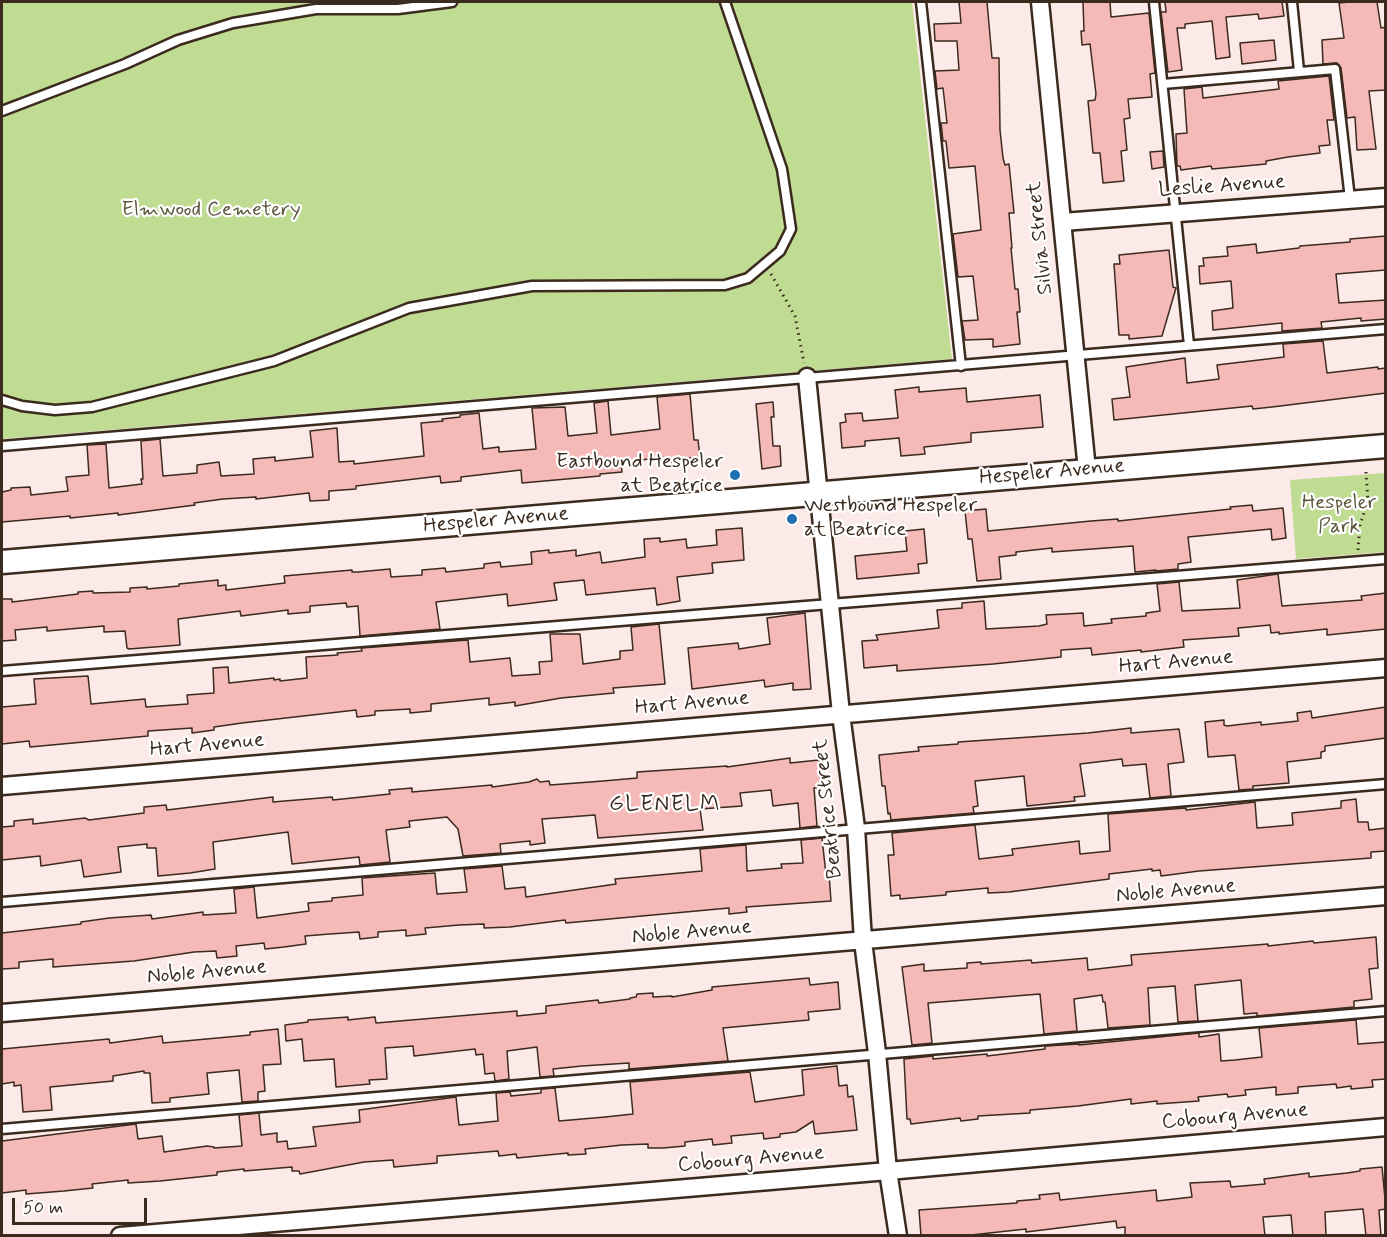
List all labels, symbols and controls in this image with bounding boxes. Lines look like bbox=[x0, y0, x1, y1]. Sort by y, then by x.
street label: Leslie Avenue bbox=[1158, 170, 1286, 204]
street label: Silvia Street bbox=[1023, 180, 1059, 296]
park label: Elmwood Cemetery bbox=[121, 198, 301, 224]
place label: Eastbound Hespeler at Beatrice bbox=[556, 450, 723, 500]
street label: Hespeler Avenue bbox=[978, 454, 1126, 492]
marker: Eastbound Hespeler at Beatrice bbox=[728, 468, 742, 482]
park label: Hespeler Park bbox=[1302, 491, 1376, 541]
place label: Westbound Hespeler at Beatrice bbox=[804, 494, 977, 544]
street label: Hespeler Avenue bbox=[422, 502, 570, 540]
marker: Westbound Hespeler at Beatrice bbox=[785, 512, 799, 526]
street label: Hart Avenue bbox=[1118, 645, 1234, 681]
street label: Hart Avenue bbox=[634, 686, 750, 722]
street label: Hart Avenue bbox=[149, 728, 265, 764]
street label: Beatrice Street bbox=[809, 738, 849, 880]
district label: GLENELM bbox=[608, 792, 722, 818]
street label: Noble Avenue bbox=[1115, 874, 1237, 910]
street label: Noble Avenue bbox=[631, 915, 753, 951]
street label: Noble Avenue bbox=[146, 955, 268, 991]
street label: Cobourg Avenue bbox=[1161, 1098, 1309, 1136]
street label: Cobourg Avenue bbox=[677, 1141, 825, 1179]
scale bar bbox=[15, 1186, 150, 1224]
text: 50 m bbox=[23, 1196, 63, 1220]

